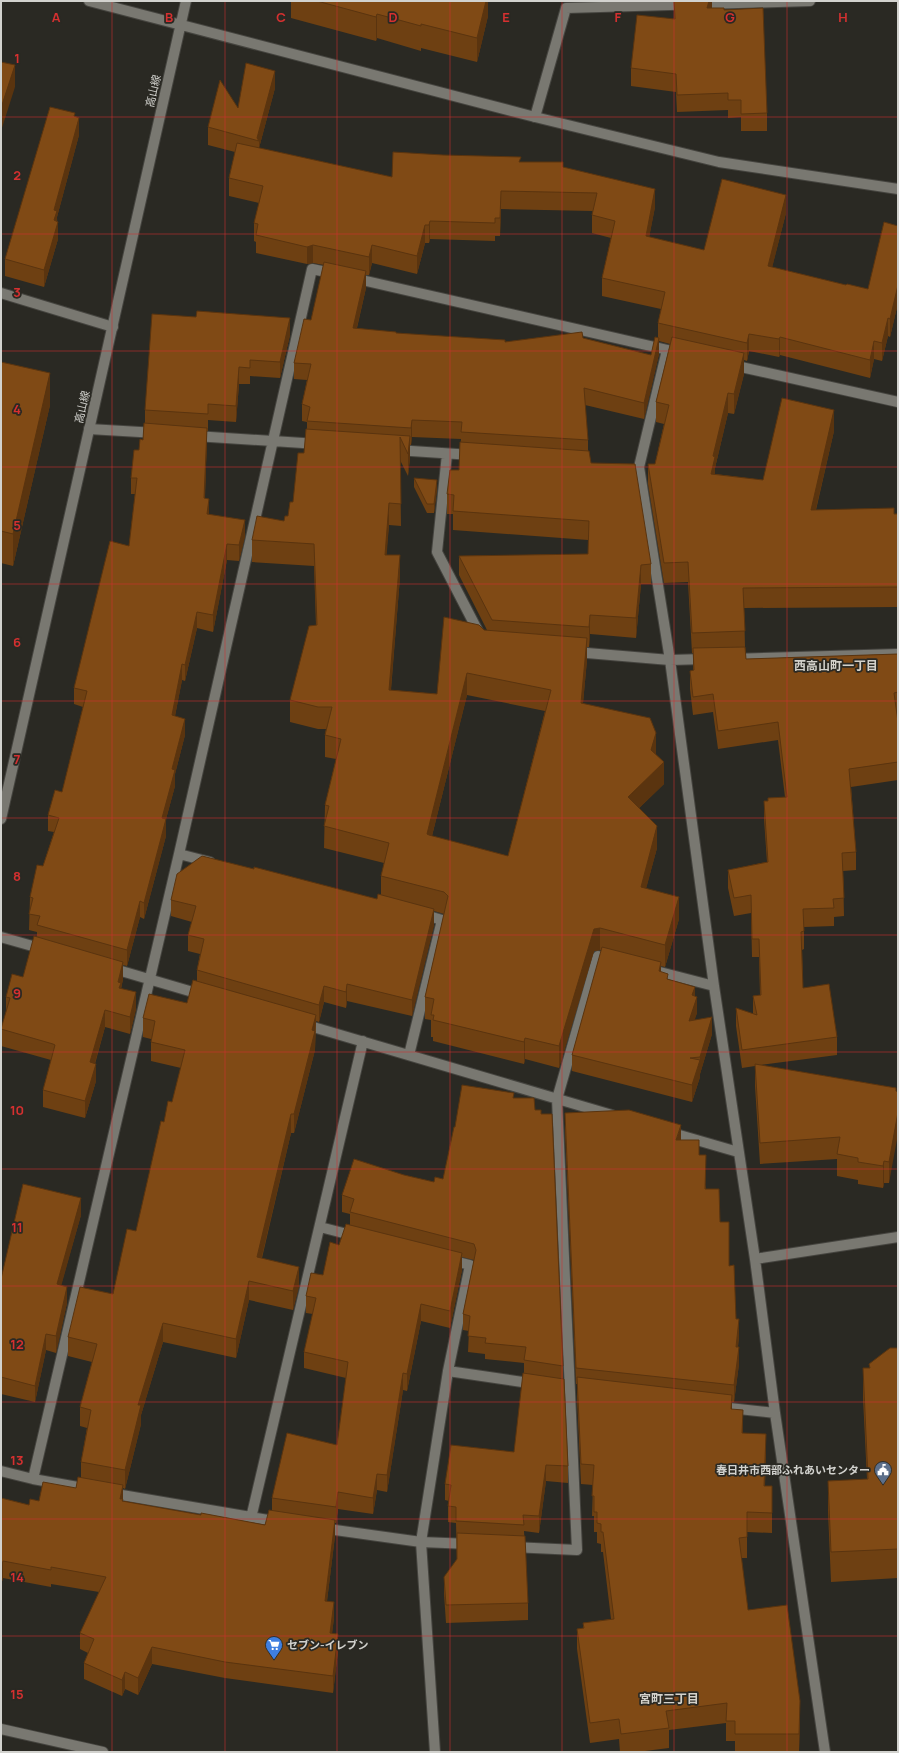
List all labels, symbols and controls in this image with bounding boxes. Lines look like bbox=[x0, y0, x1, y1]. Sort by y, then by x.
text: A bbox=[52, 8, 61, 26]
text: B bbox=[165, 8, 173, 26]
text: C bbox=[276, 8, 286, 26]
text: D bbox=[388, 8, 398, 26]
text: E bbox=[502, 8, 510, 26]
text: F bbox=[615, 8, 622, 26]
text: G bbox=[725, 8, 735, 26]
text: H bbox=[838, 8, 848, 26]
text: 1 bbox=[14, 49, 20, 67]
street label: 高山線 bbox=[141, 73, 164, 109]
text: 2 bbox=[13, 166, 21, 184]
text: 3 bbox=[13, 283, 21, 301]
street label: 高山線 bbox=[70, 389, 93, 425]
text: 4 bbox=[13, 400, 21, 418]
text: 5 bbox=[13, 516, 21, 534]
text: 6 bbox=[13, 633, 21, 651]
district label: 西高山町一丁目 bbox=[794, 657, 878, 674]
text: 7 bbox=[14, 750, 21, 768]
text: 8 bbox=[13, 867, 21, 885]
text: 9 bbox=[13, 984, 21, 1002]
text: 10 bbox=[10, 1101, 24, 1119]
text: 11 bbox=[11, 1218, 23, 1236]
text: 12 bbox=[10, 1335, 24, 1353]
text: 13 bbox=[10, 1451, 24, 1469]
public building icon: 春日井市西部ふれあいセンター bbox=[873, 1460, 893, 1485]
place label: 春日井市西部ふれあいセンター bbox=[716, 1462, 870, 1477]
text: 14 bbox=[10, 1568, 24, 1586]
supermarket icon: セブン-イレブン bbox=[264, 1635, 284, 1660]
place label: セブン-イレブン bbox=[287, 1637, 369, 1652]
text: 15 bbox=[10, 1685, 24, 1703]
district label: 宮町三丁目 bbox=[639, 1690, 699, 1707]

